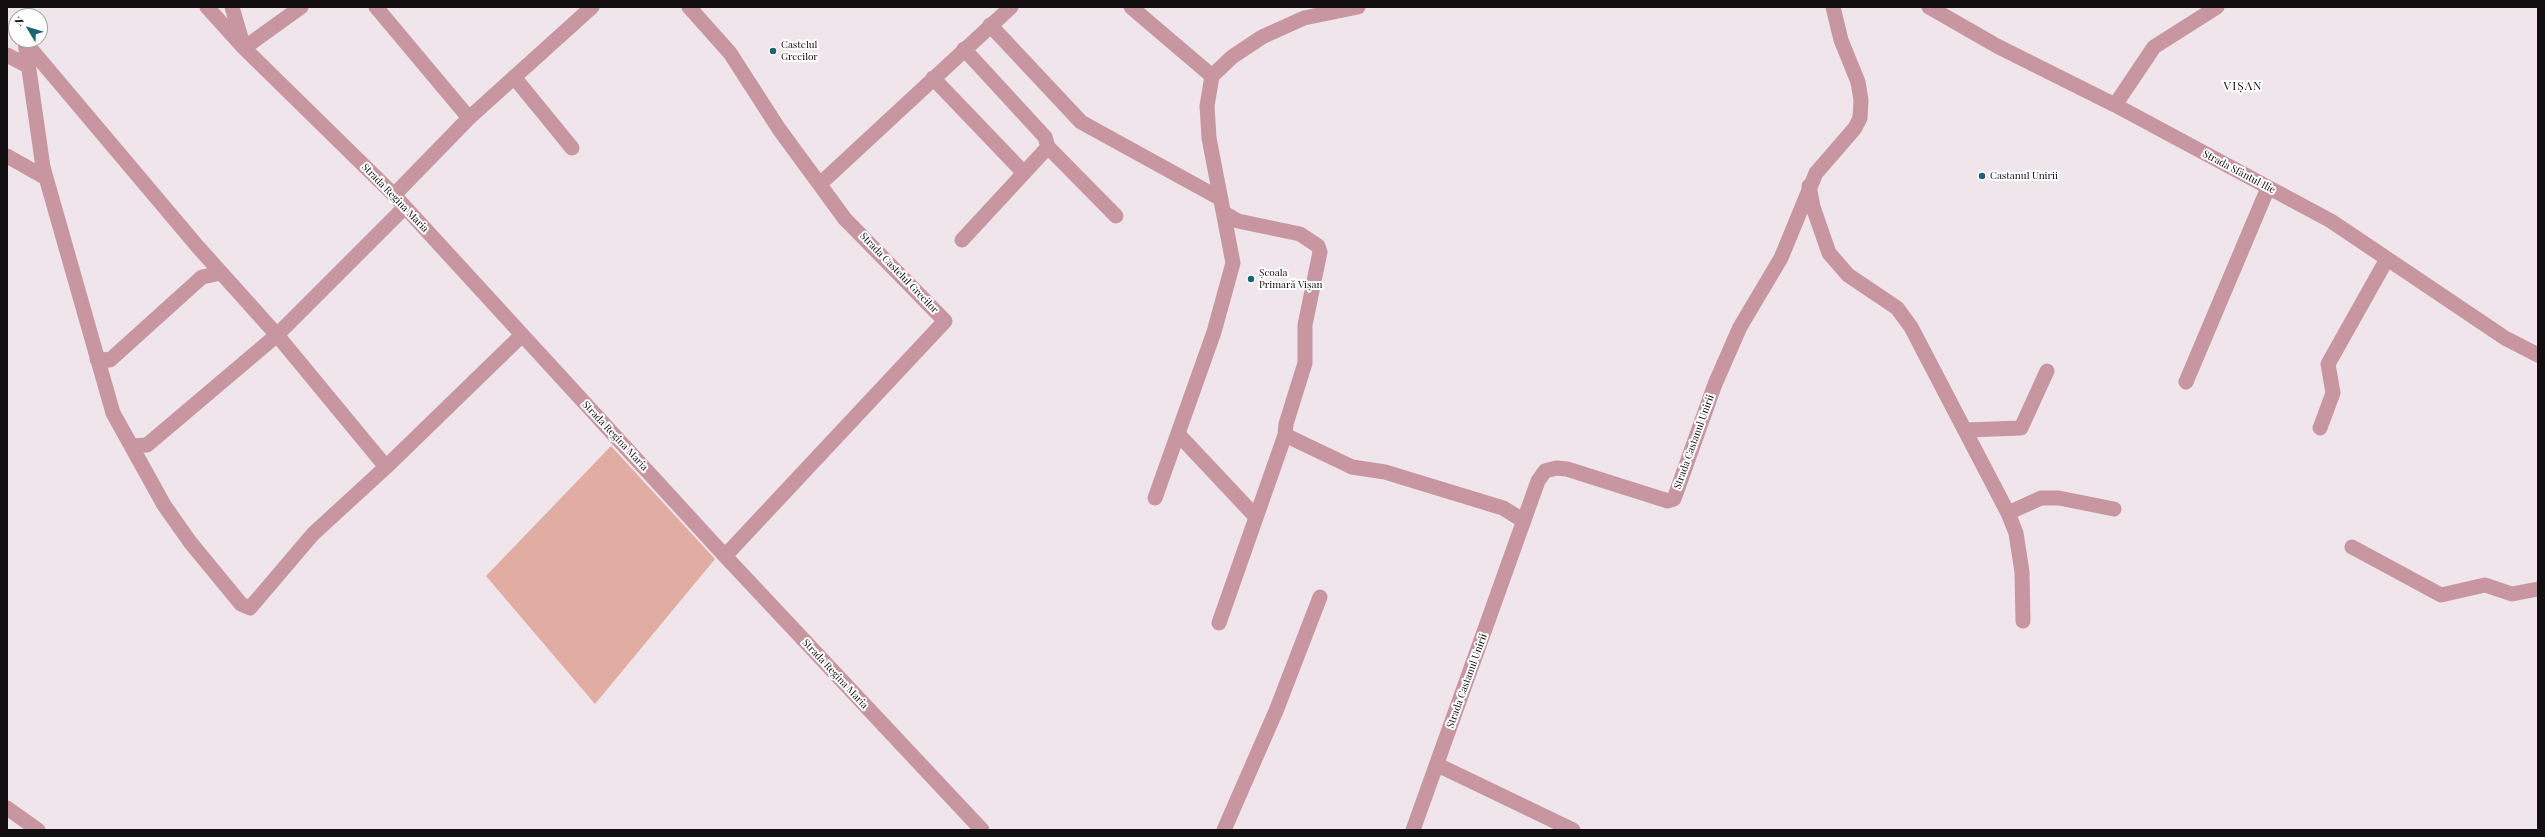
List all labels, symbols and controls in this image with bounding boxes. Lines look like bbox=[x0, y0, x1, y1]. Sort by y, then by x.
north arrow bbox=[8, 8, 48, 48]
text: N bbox=[11, 13, 27, 29]
place label: Castelul Grecilor bbox=[781, 39, 818, 62]
marker: Castelul Grecilor bbox=[768, 46, 778, 56]
district label: VIȘAN bbox=[2224, 79, 2262, 93]
street label: Strada Sfântul Ilie bbox=[2201, 148, 2277, 196]
street label: Strada Regina Maria bbox=[359, 161, 431, 235]
place label: Castanul Unirii bbox=[1990, 170, 2058, 182]
marker: Castanul Unirii bbox=[1977, 171, 1987, 181]
street label: Strada Castelul Grecilor bbox=[857, 230, 941, 316]
place label: Școala Primară Vișan bbox=[1259, 267, 1322, 290]
marker: Școala Primară Vișan bbox=[1246, 274, 1256, 284]
street label: Strada Castanul Unirii bbox=[1671, 393, 1717, 491]
street label: Strada Regina Maria bbox=[580, 399, 650, 473]
street label: Strada Castanul Unirii bbox=[1444, 632, 1490, 730]
street label: Strada Regina Maria bbox=[800, 637, 870, 711]

